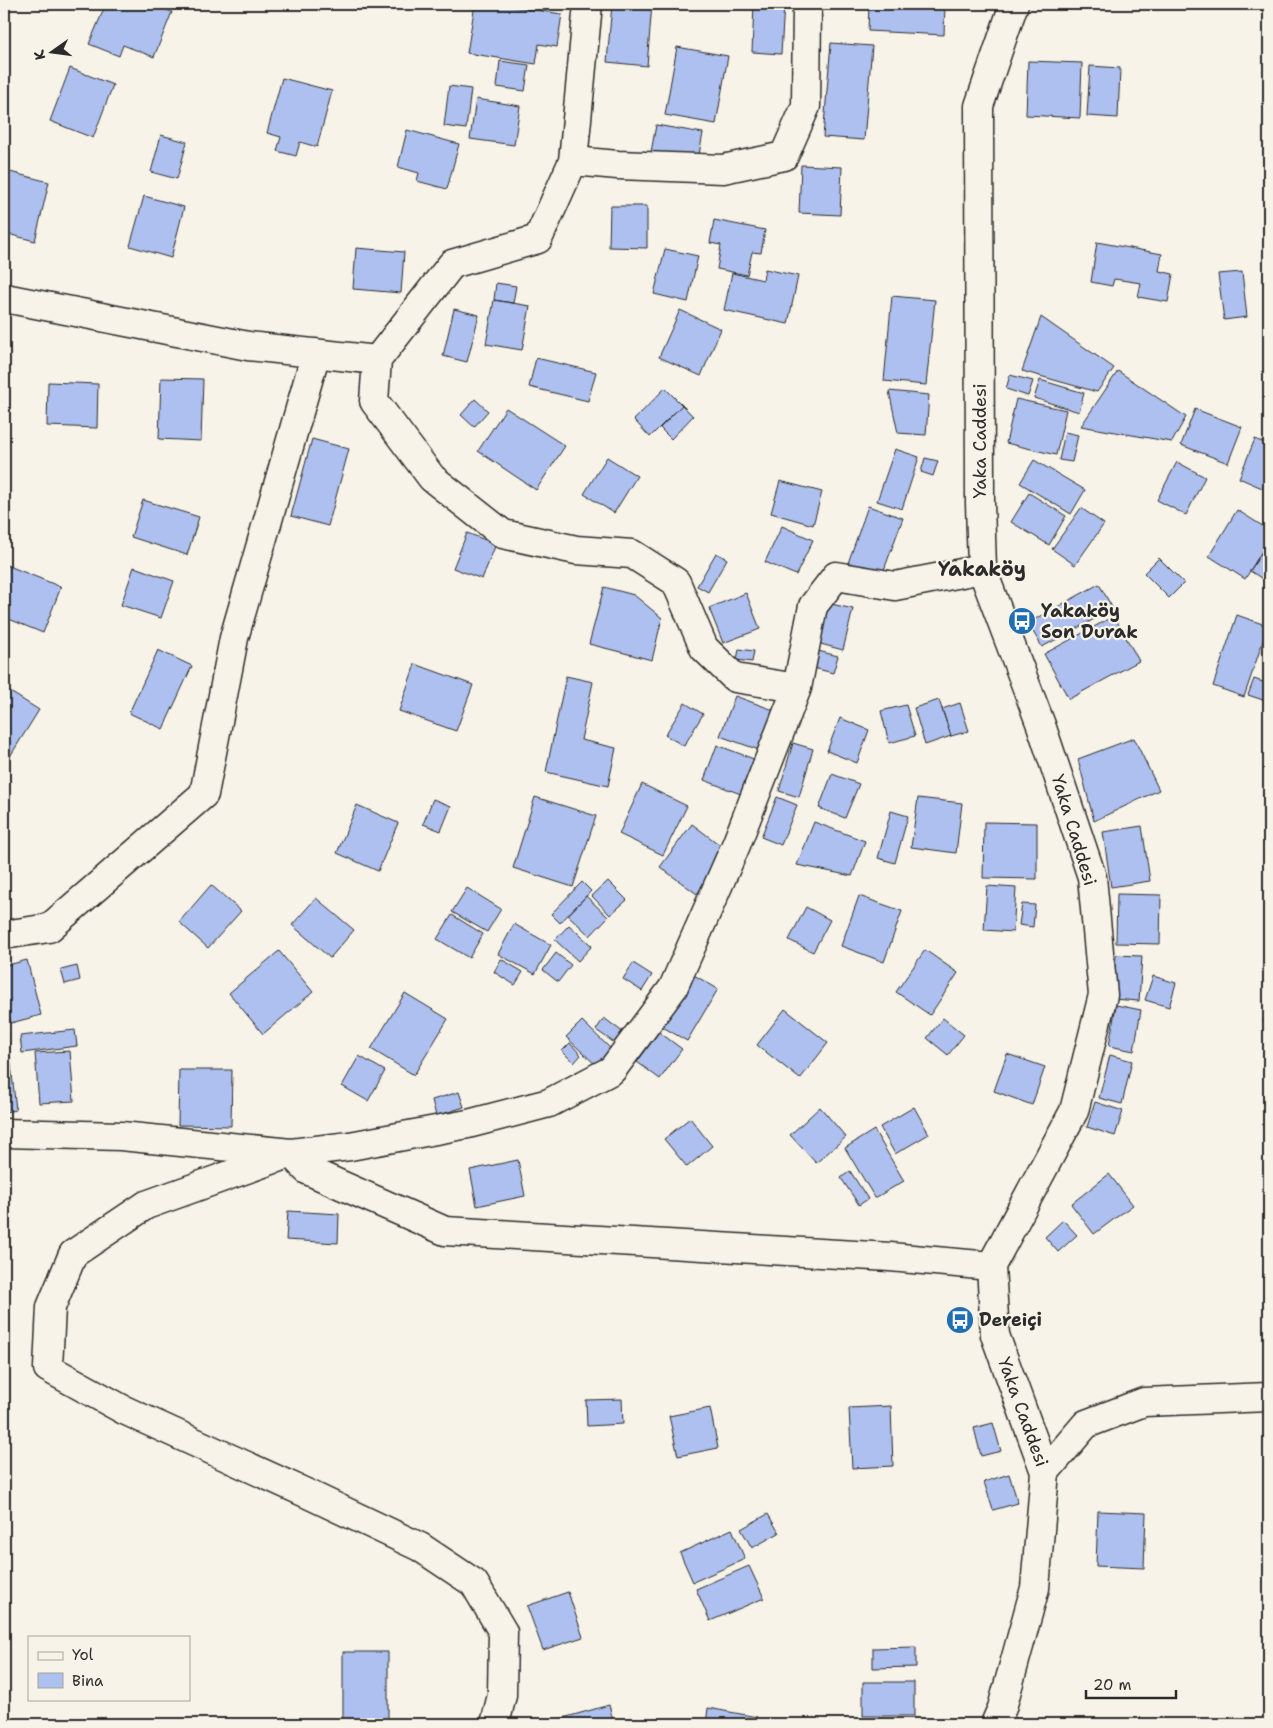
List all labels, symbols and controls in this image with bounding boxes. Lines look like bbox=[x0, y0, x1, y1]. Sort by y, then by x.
north arrow bbox=[28, 28, 78, 78]
text: K bbox=[29, 48, 49, 62]
street label: Yaka Caddesi bbox=[968, 383, 992, 499]
district label: Yakaköy bbox=[938, 556, 1026, 582]
place label: Yakaköy Son Durak bbox=[1041, 599, 1138, 644]
bus stop icon: Yakaköy Son Durak bbox=[1007, 606, 1037, 636]
street label: Yaka Caddesi bbox=[1046, 771, 1102, 889]
bus stop icon: Dereiçi bbox=[945, 1305, 975, 1335]
place label: Dereiçi bbox=[979, 1308, 1042, 1332]
street label: Yaka Caddesi bbox=[992, 1354, 1054, 1470]
legend bbox=[28, 1636, 190, 1700]
text: Yol bbox=[72, 1645, 94, 1665]
scale bar bbox=[1086, 1668, 1176, 1700]
text: Bina bbox=[72, 1671, 104, 1691]
text: 20 m bbox=[1093, 1675, 1132, 1695]

